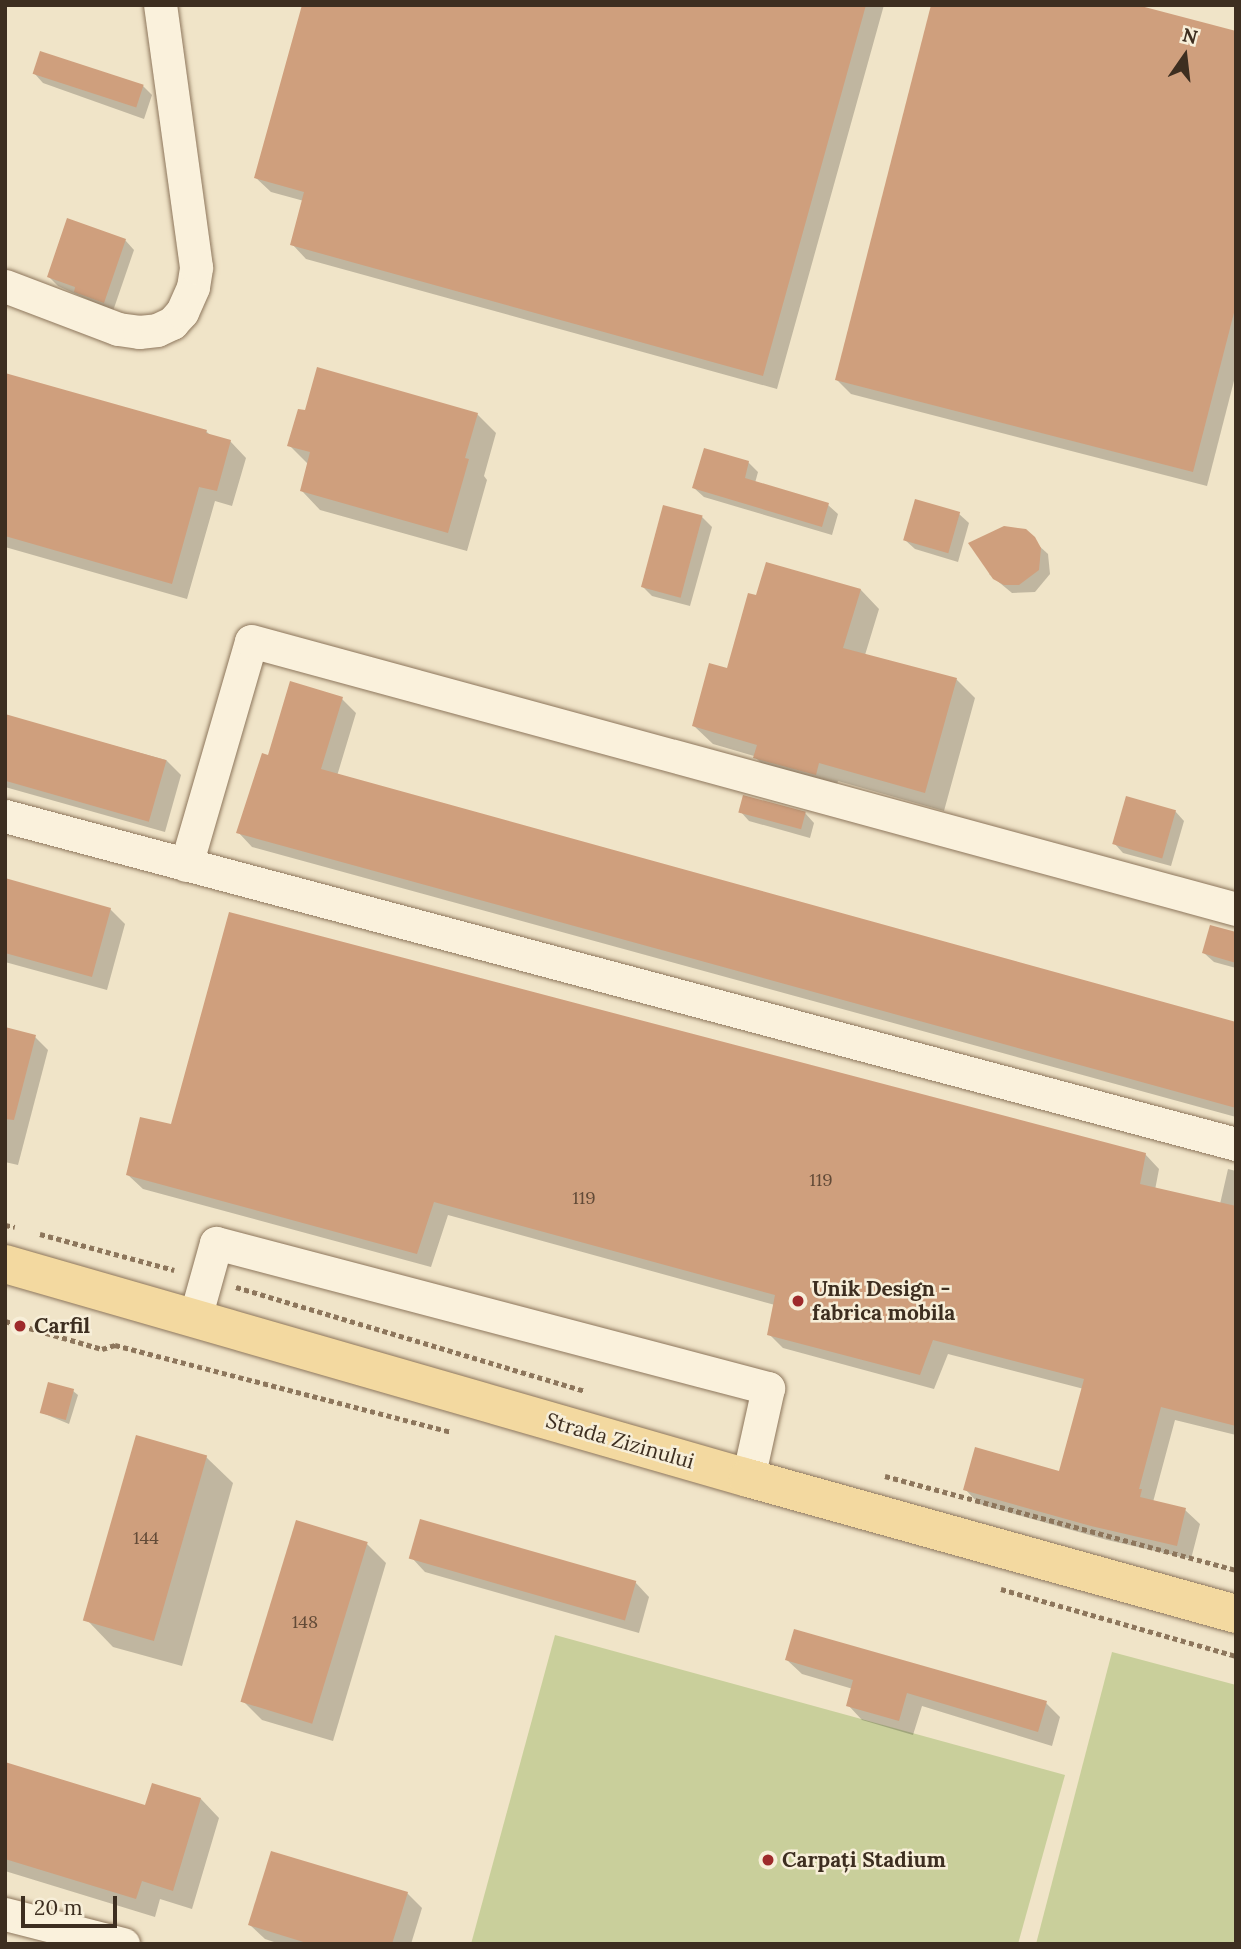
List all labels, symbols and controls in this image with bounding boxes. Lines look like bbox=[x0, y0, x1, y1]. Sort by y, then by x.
north arrow bbox=[1150, 21, 1220, 91]
text: N bbox=[1180, 22, 1200, 49]
house number: 119 bbox=[809, 1169, 833, 1191]
house number: 119 bbox=[572, 1187, 596, 1209]
place label: Unik Design - fabrica mobila bbox=[812, 1276, 955, 1326]
marker: Unik Design - fabrica mobila bbox=[790, 1293, 806, 1309]
place label: Carfil bbox=[34, 1313, 90, 1339]
marker: Carfil bbox=[12, 1318, 28, 1334]
street label: Strada Zizinului bbox=[543, 1408, 697, 1474]
house number: 144 bbox=[133, 1527, 159, 1549]
house number: 148 bbox=[292, 1611, 318, 1633]
place label: Carpați Stadium bbox=[782, 1847, 946, 1873]
marker: Carpați Stadium bbox=[760, 1852, 776, 1868]
scale bar bbox=[24, 1882, 121, 1926]
text: 20 m bbox=[34, 1894, 83, 1921]

